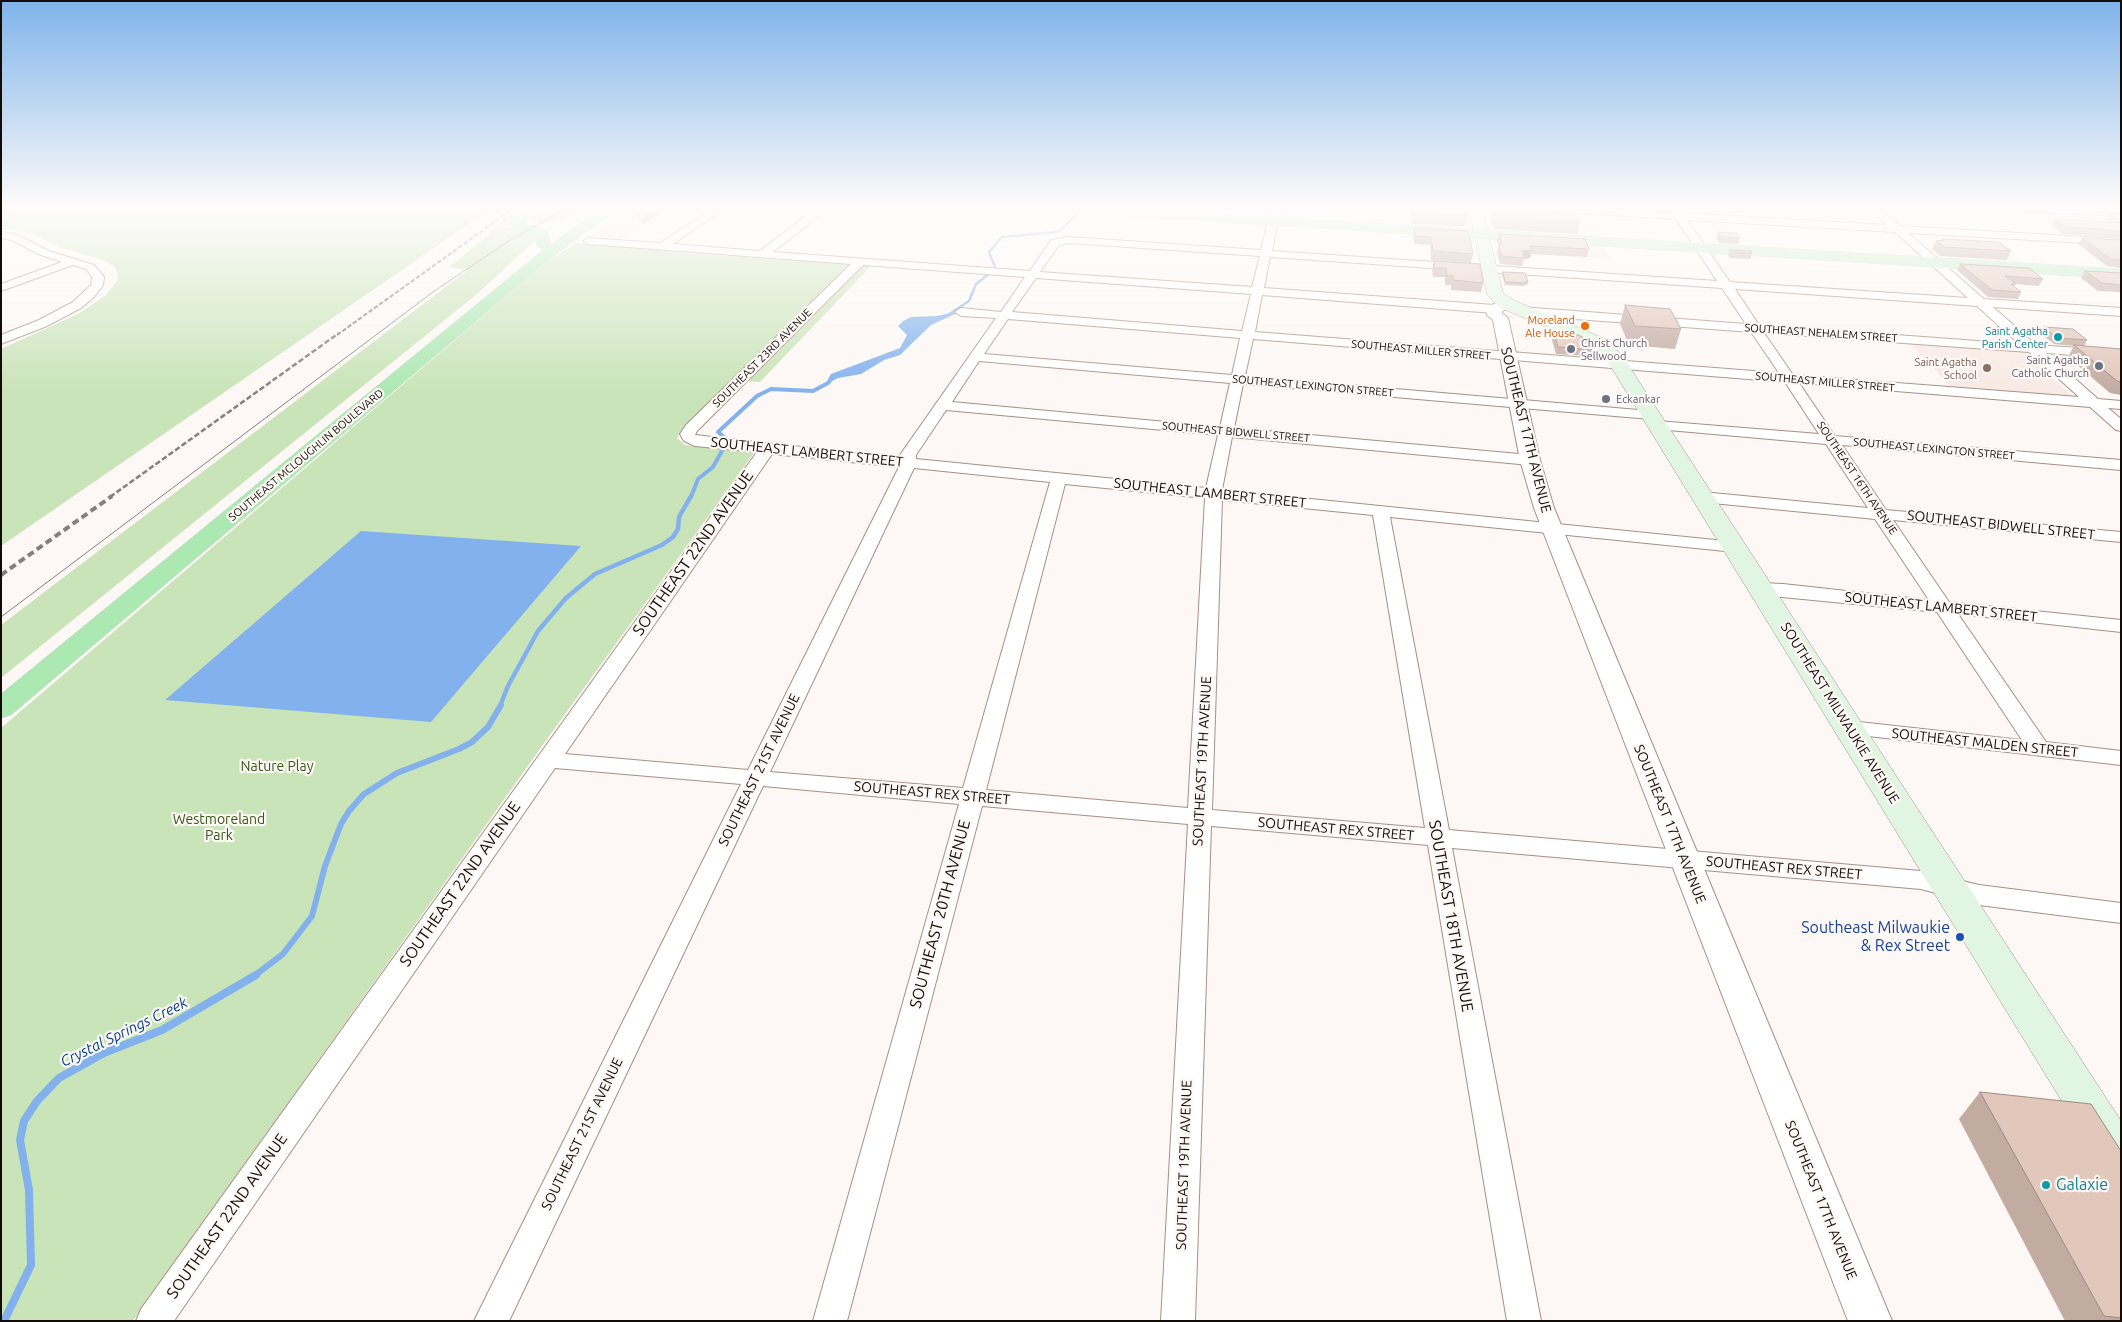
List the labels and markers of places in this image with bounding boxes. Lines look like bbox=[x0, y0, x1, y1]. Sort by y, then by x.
place label: Moreland Ale House bbox=[1525, 313, 1575, 339]
marker: Moreland Ale House bbox=[1579, 320, 1591, 332]
place label: Saint Agatha Parish Center bbox=[1982, 324, 2048, 350]
marker: Saint Agatha Parish Center bbox=[2052, 331, 2064, 343]
place label: Christ Church Sellwood bbox=[1581, 336, 1647, 362]
marker: Christ Church Sellwood bbox=[1565, 343, 1577, 355]
place label: Saint Agatha Catholic Church bbox=[2012, 353, 2089, 379]
place label: Saint Agatha School bbox=[1914, 355, 1977, 381]
marker: Saint Agatha Catholic Church bbox=[2093, 360, 2105, 372]
marker: Saint Agatha School bbox=[1981, 362, 1993, 374]
place label: Eckankar bbox=[1616, 392, 1660, 406]
marker: Eckankar bbox=[1600, 393, 1612, 405]
place label: Southeast Milwaukie & Rex Street bbox=[1801, 918, 1950, 956]
marker: Southeast Milwaukie & Rex Street bbox=[1954, 931, 1966, 943]
place label: Galaxie bbox=[2056, 1175, 2108, 1195]
marker: Galaxie bbox=[2040, 1179, 2052, 1191]

